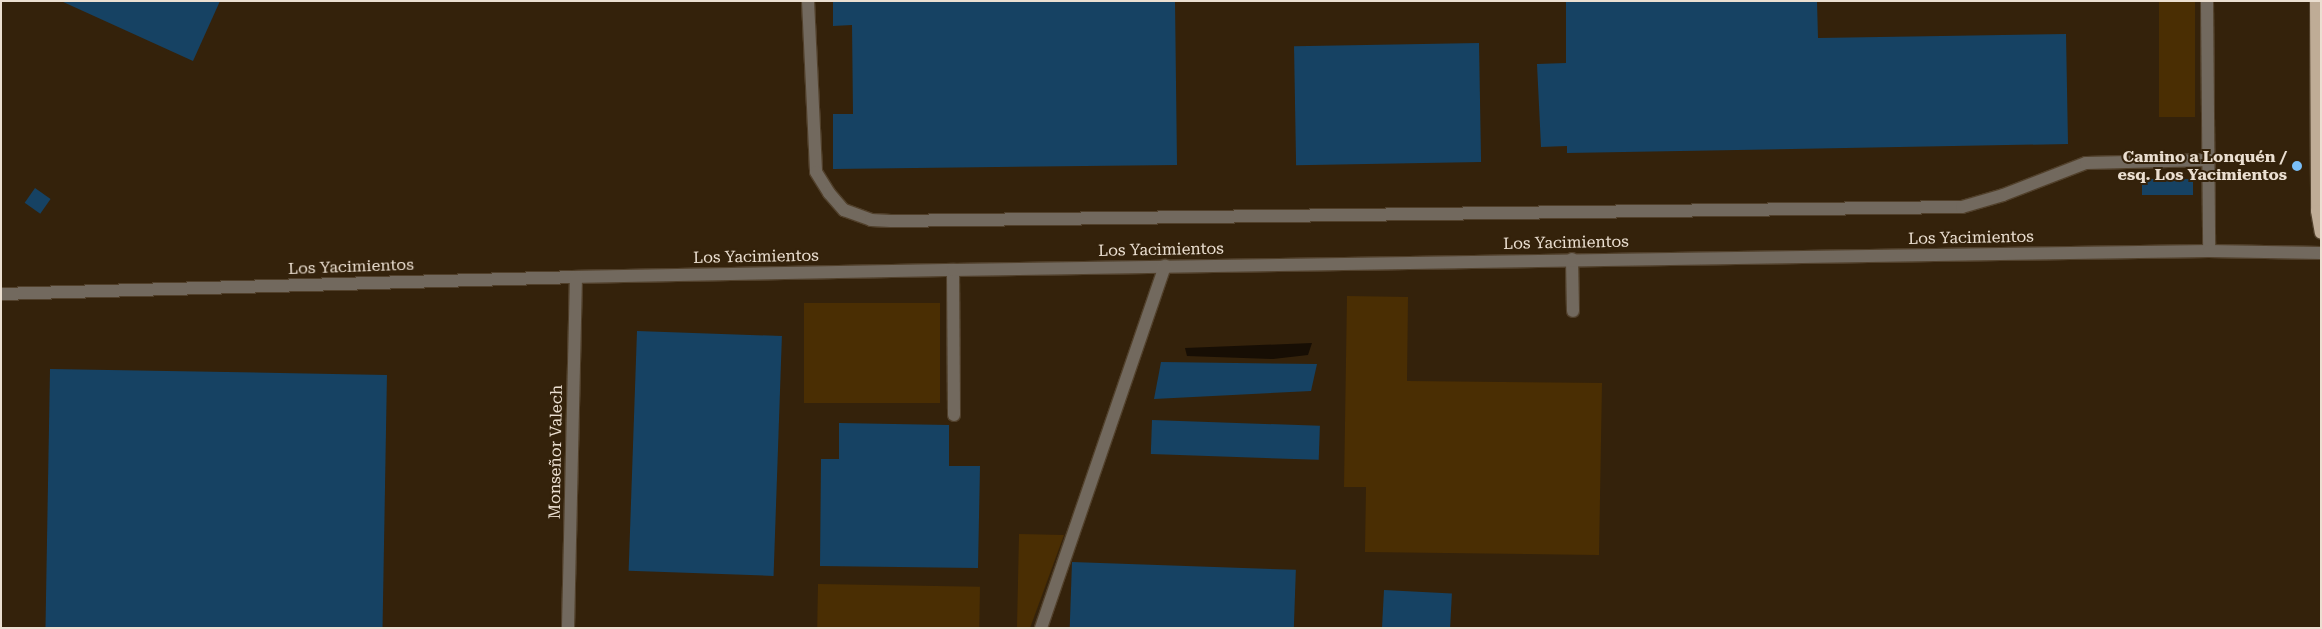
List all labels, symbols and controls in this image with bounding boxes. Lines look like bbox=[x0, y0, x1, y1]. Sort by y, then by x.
place label: Camino a Lonquén / esq. Los Yacimientos bbox=[2118, 147, 2287, 185]
marker: Camino a Lonquén / esq. Los Yacimientos bbox=[2291, 160, 2303, 172]
street label: Los Yacimientos bbox=[1908, 227, 2034, 249]
street label: Los Yacimientos bbox=[1503, 232, 1629, 254]
street label: Los Yacimientos bbox=[1098, 239, 1224, 261]
street label: Los Yacimientos bbox=[693, 246, 819, 268]
street label: Los Yacimientos bbox=[288, 255, 414, 279]
street label: Monseñor Valech bbox=[545, 385, 567, 519]

